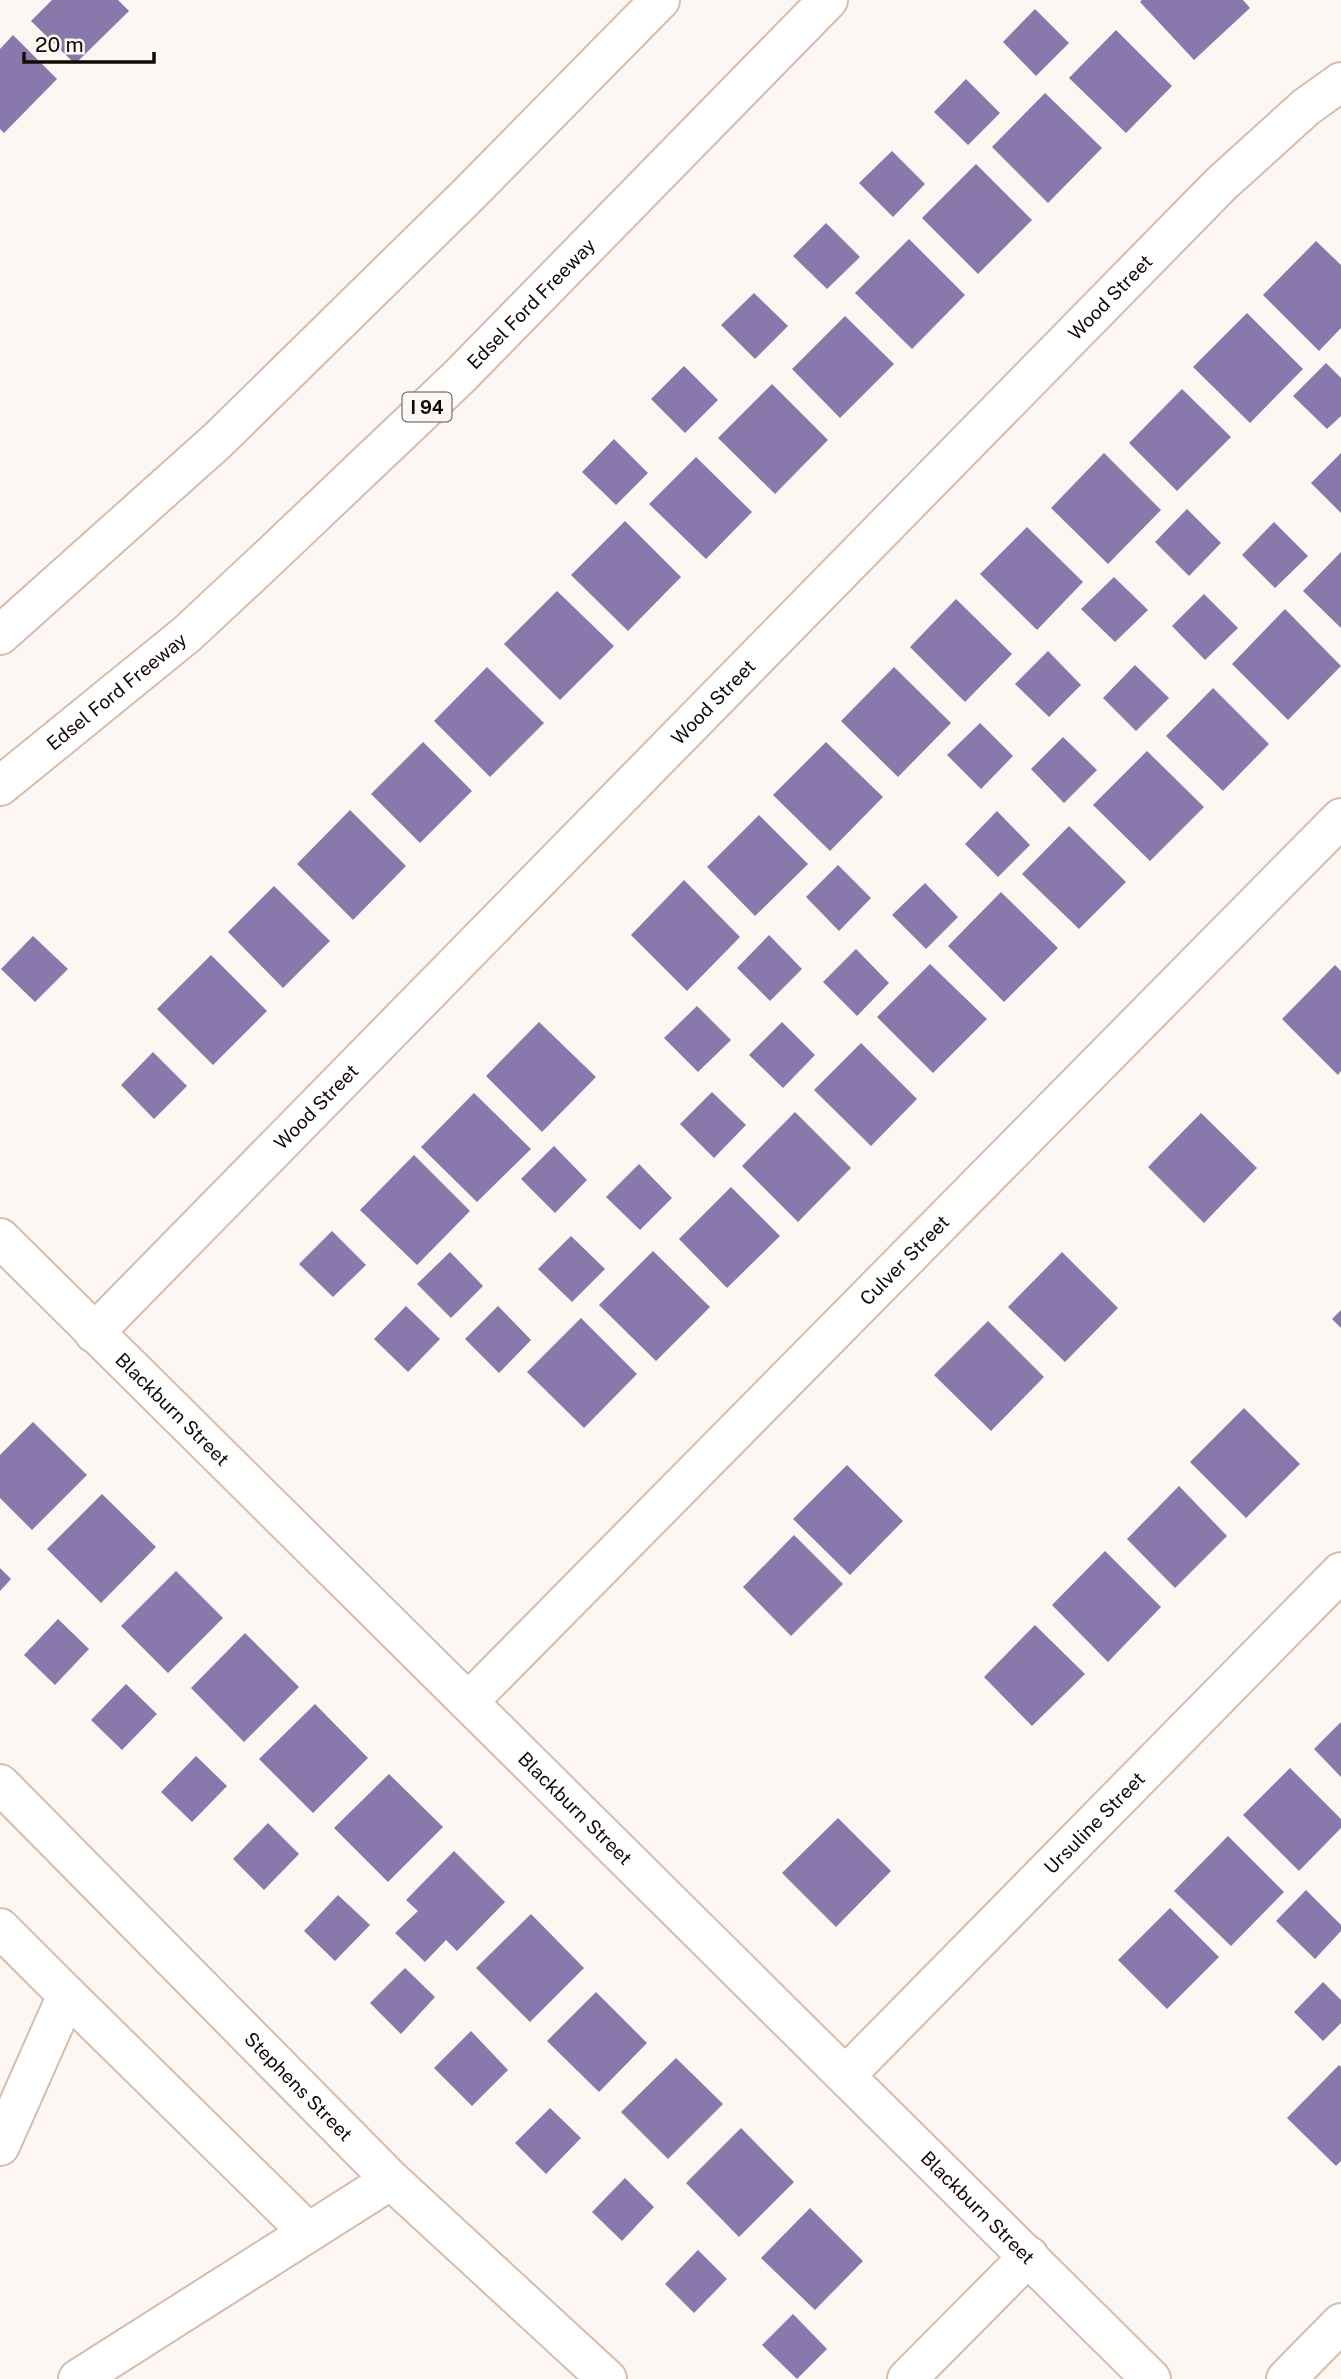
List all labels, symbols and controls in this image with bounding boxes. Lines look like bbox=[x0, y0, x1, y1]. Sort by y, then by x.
scale bar bbox=[24, 21, 154, 65]
text: 20 m bbox=[35, 32, 84, 57]
street label: Edsel Ford Freeway bbox=[462, 234, 600, 373]
street label: Wood Street bbox=[1064, 250, 1157, 344]
road number: I 94 bbox=[402, 393, 452, 422]
street label: Edsel Ford Freeway bbox=[42, 628, 191, 755]
street label: Wood Street bbox=[667, 655, 759, 749]
street label: Wood Street bbox=[270, 1060, 362, 1154]
street label: Culver Street bbox=[855, 1211, 953, 1310]
street label: Blackburn Street bbox=[111, 1348, 234, 1470]
street label: Blackburn Street bbox=[514, 1747, 637, 1869]
street label: Ursuline Street bbox=[1040, 1767, 1149, 1878]
street label: Stephens Street bbox=[240, 2027, 357, 2145]
street label: Blackburn Street bbox=[917, 2147, 1039, 2268]

